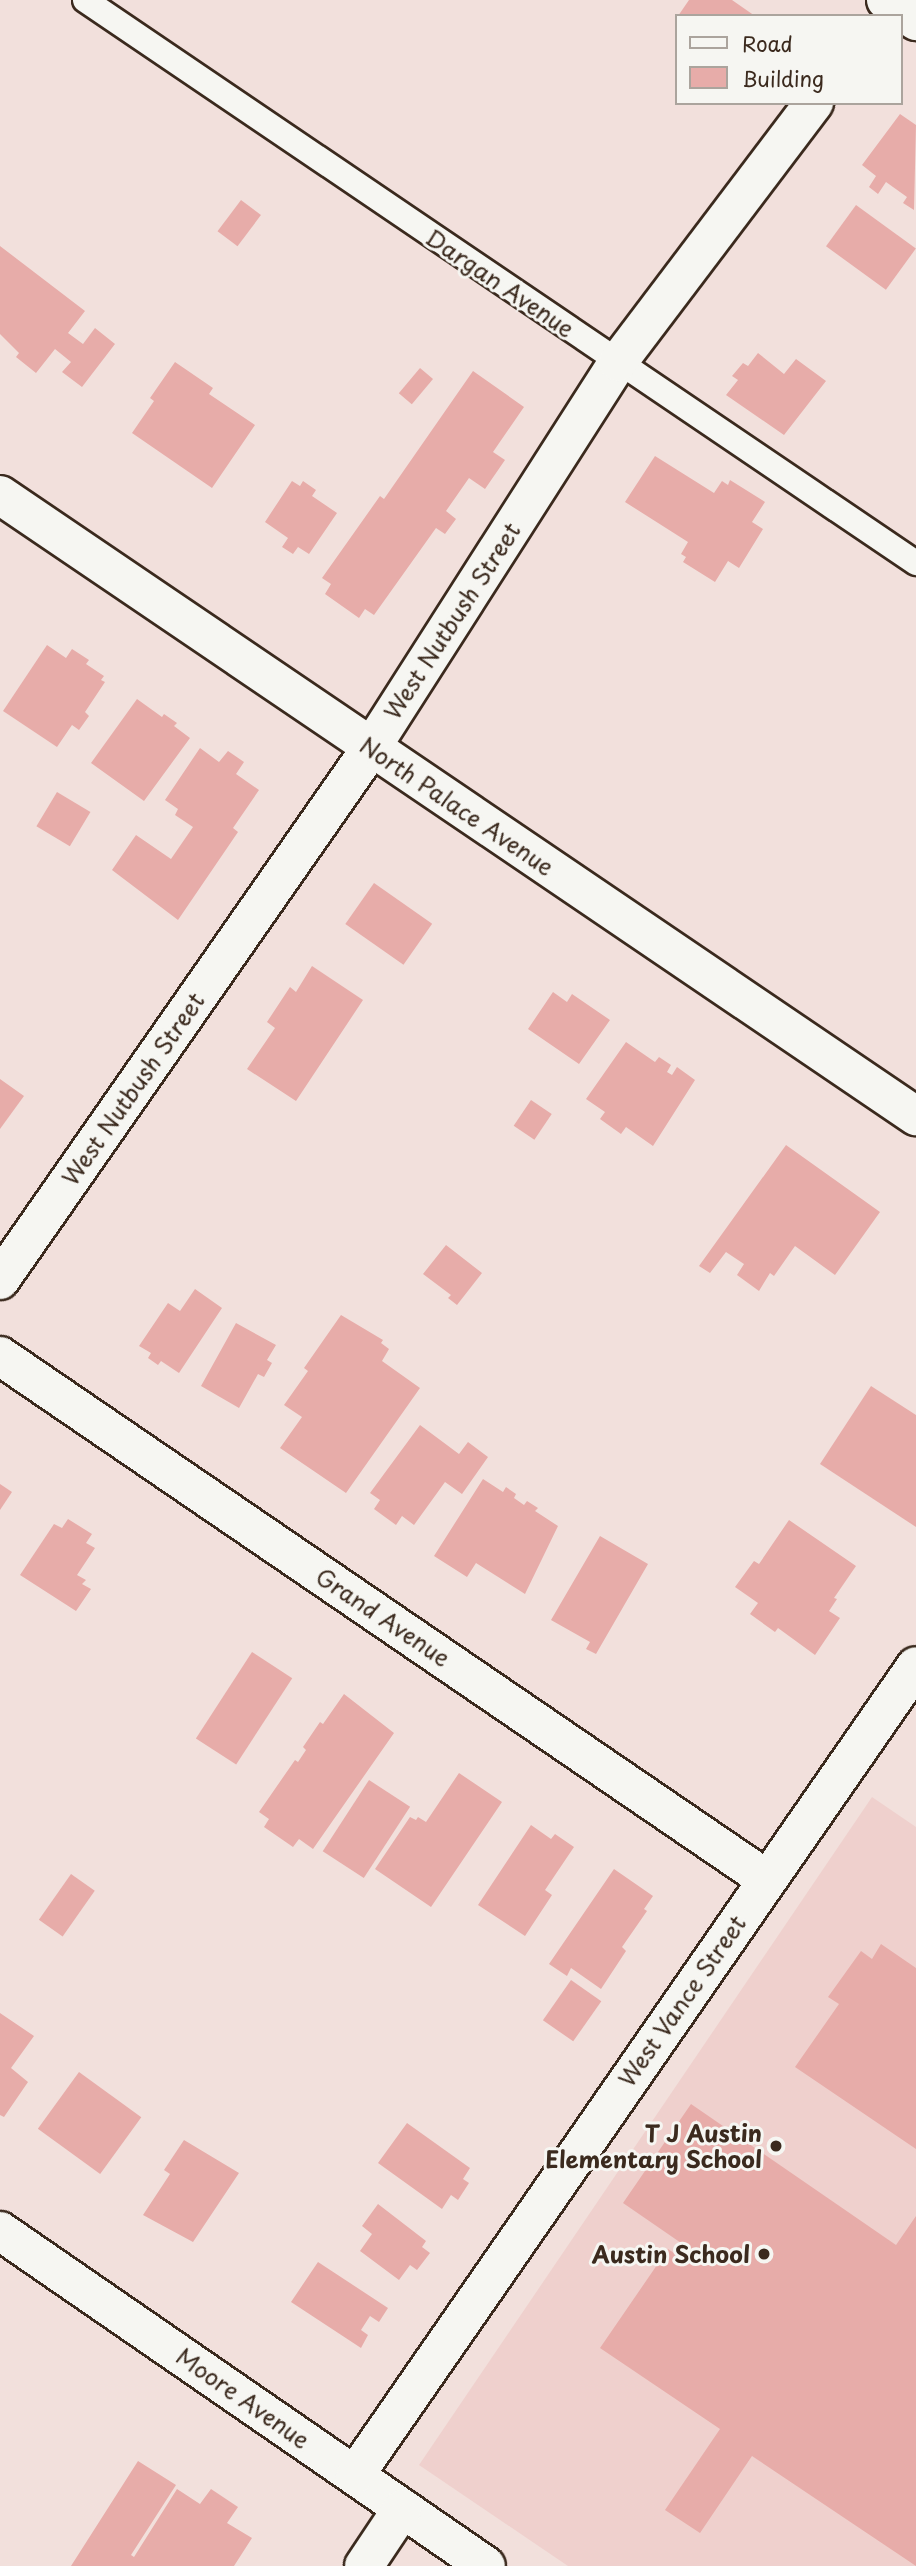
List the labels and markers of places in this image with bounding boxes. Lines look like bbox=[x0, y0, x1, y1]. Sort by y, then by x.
place label: T J Austin Elementary School bbox=[545, 2119, 762, 2173]
marker: T J Austin Elementary School bbox=[768, 2138, 784, 2154]
place label: Austin School bbox=[591, 2240, 750, 2268]
marker: Austin School bbox=[756, 2246, 772, 2262]

